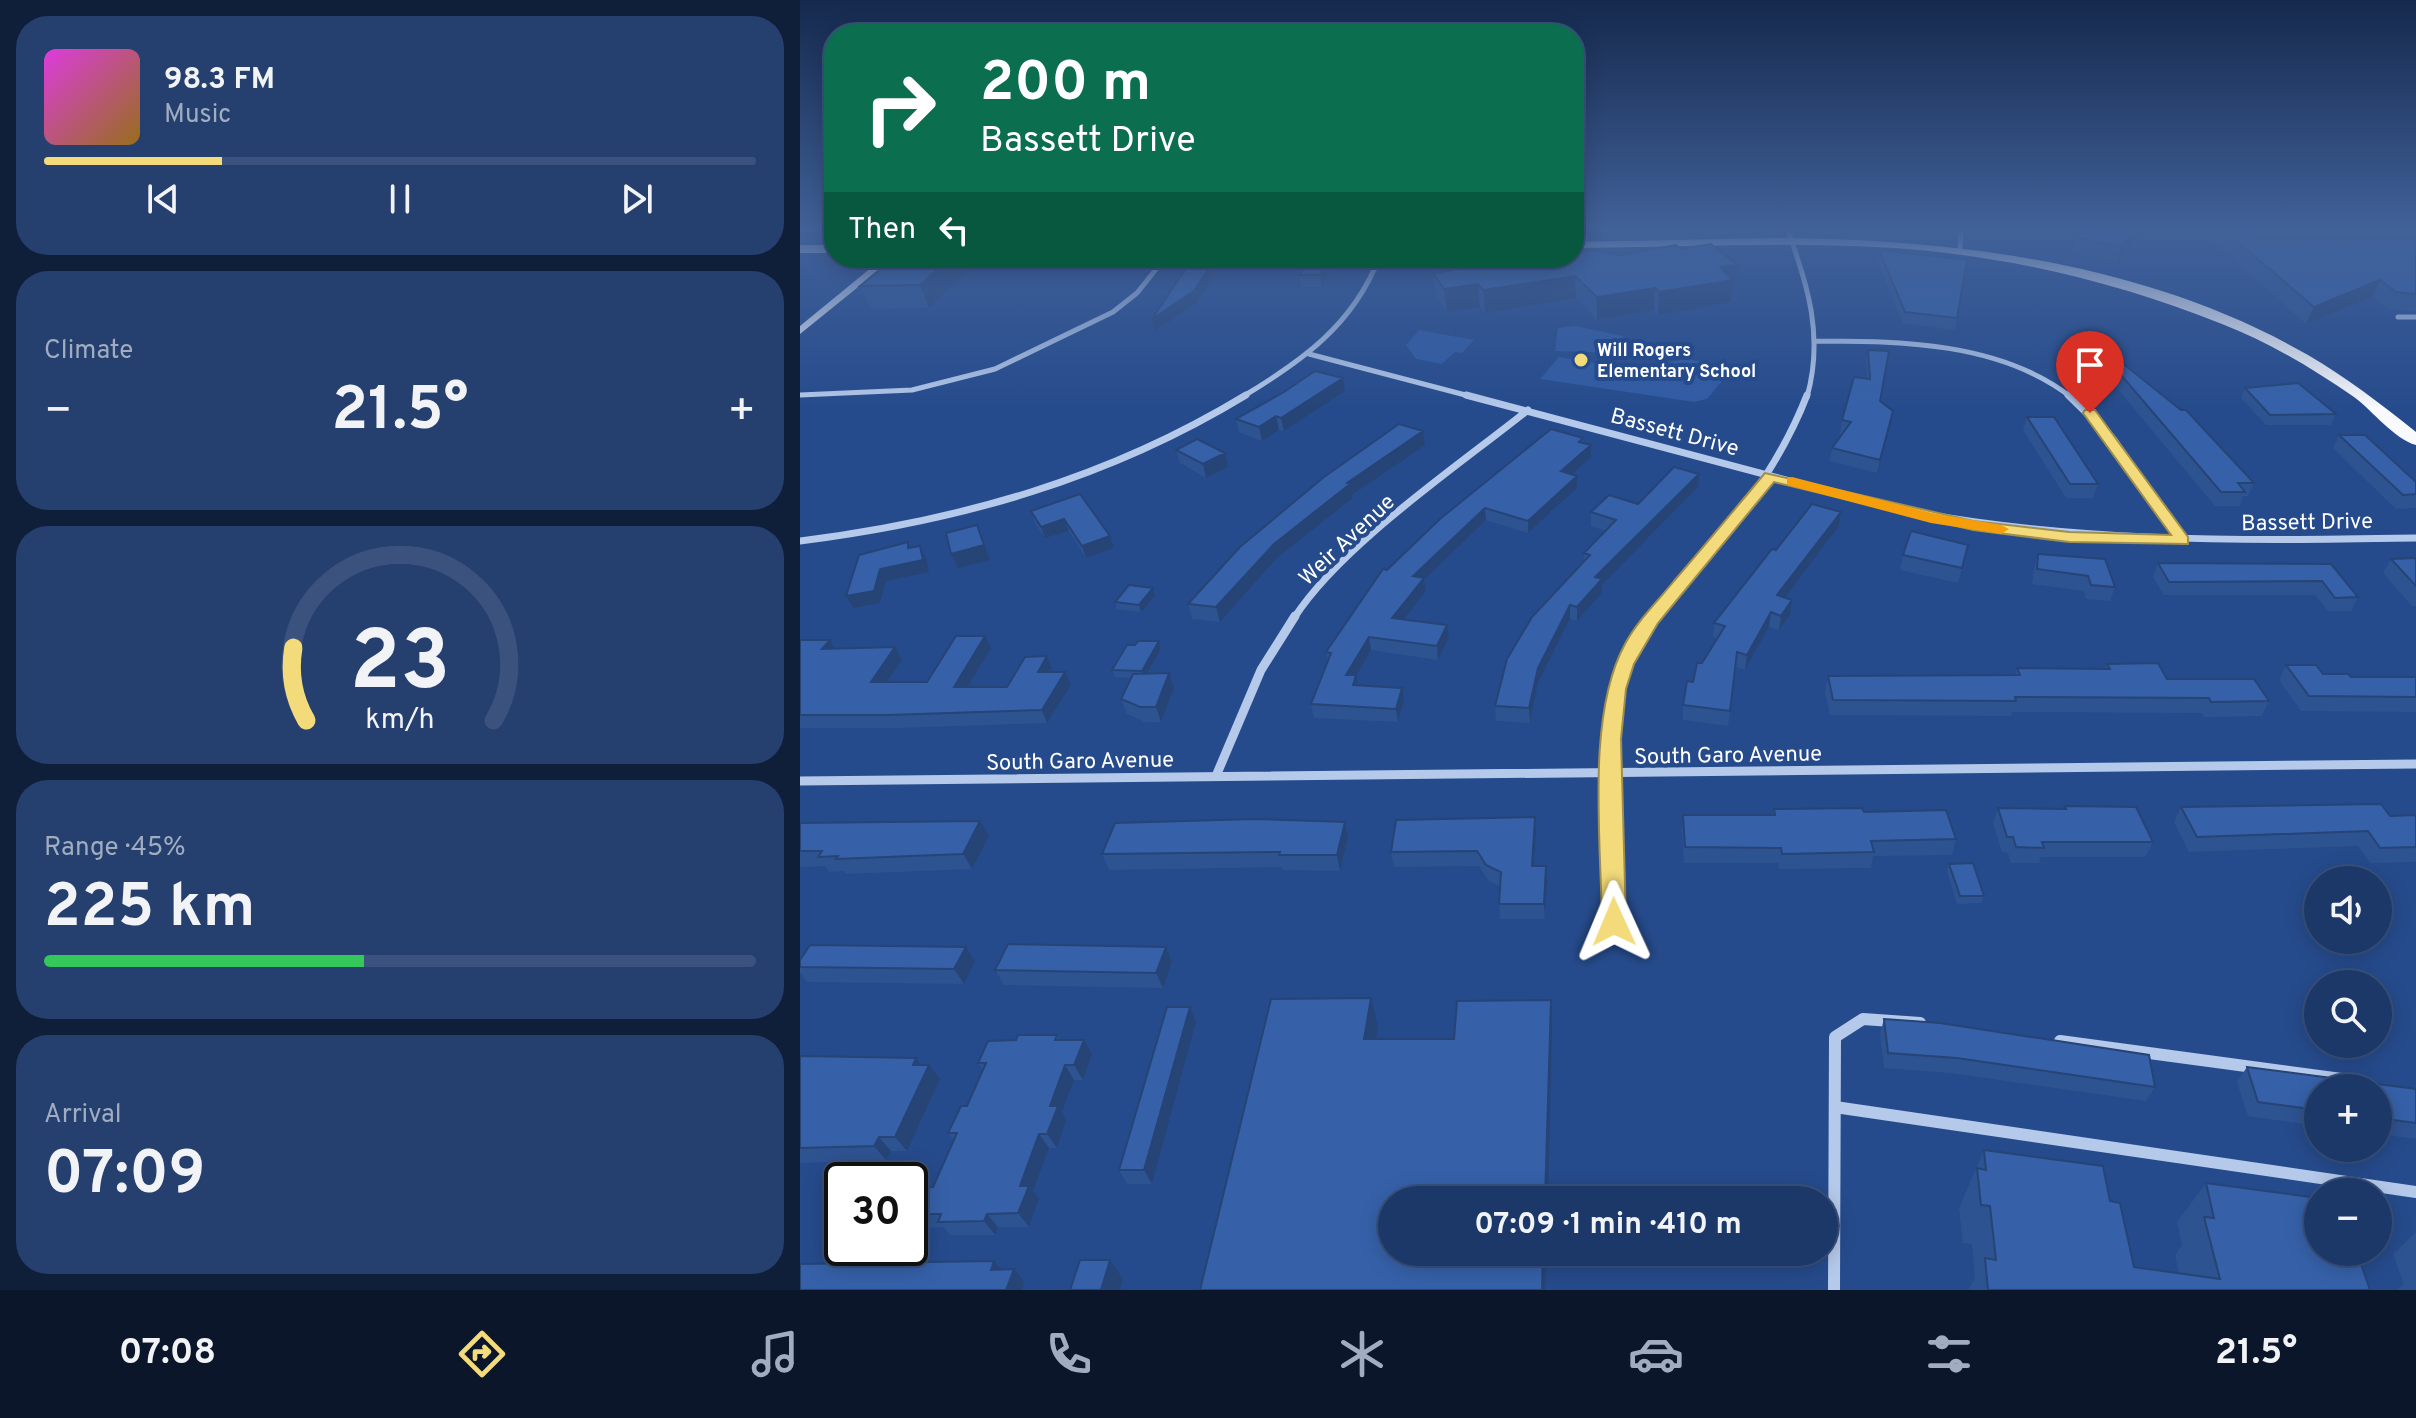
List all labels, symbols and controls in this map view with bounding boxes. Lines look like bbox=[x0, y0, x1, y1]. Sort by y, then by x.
text: 200 m bbox=[980, 50, 1151, 120]
icon: right bbox=[848, 56, 952, 160]
text: 98.3 FM bbox=[164, 62, 275, 99]
text: Music bbox=[164, 99, 231, 132]
text: Bassett Drive bbox=[980, 119, 1196, 165]
icon: previous bbox=[141, 177, 185, 221]
icon: pause bbox=[378, 177, 422, 221]
icon: next bbox=[615, 177, 659, 221]
icon: left bbox=[932, 208, 976, 252]
text: Then bbox=[848, 212, 916, 249]
pin bbox=[2056, 331, 2124, 413]
text: Climate bbox=[44, 335, 133, 368]
place label: Will Rogers Elementary School bbox=[1597, 340, 1756, 384]
icon: arrive bbox=[2068, 343, 2112, 387]
marker: Will Rogers Elementary School bbox=[1572, 351, 1590, 369]
text: 21.5° bbox=[331, 375, 469, 451]
text: − bbox=[44, 385, 72, 441]
text: + bbox=[728, 385, 756, 441]
street label: Bassett Drive bbox=[1607, 403, 1742, 464]
street label: Weir Avenue bbox=[1294, 489, 1401, 592]
street label: Bassett Drive bbox=[2241, 509, 2373, 538]
text: 23 bbox=[350, 614, 450, 719]
text: km/h bbox=[365, 703, 435, 739]
street label: South Garo Avenue bbox=[1634, 741, 1822, 772]
street label: South Garo Avenue bbox=[986, 747, 1174, 778]
text: Range · 45% bbox=[44, 832, 186, 865]
map controls bbox=[2304, 866, 2392, 1266]
button: sound bbox=[2304, 866, 2392, 954]
text: 225 km bbox=[44, 872, 255, 948]
position arrow bbox=[1572, 880, 1656, 964]
button: search bbox=[2304, 970, 2392, 1058]
button: + bbox=[2304, 1074, 2392, 1162]
text: Arrival bbox=[44, 1099, 122, 1132]
text: 07:09 bbox=[44, 1139, 206, 1215]
speed limit sign: 30 bbox=[824, 1162, 928, 1266]
button: − bbox=[2304, 1178, 2392, 1266]
text: 07:09 · 1 min · 410 m bbox=[1474, 1207, 1742, 1244]
icon: directions bbox=[454, 1326, 510, 1382]
icon: music bbox=[747, 1326, 803, 1382]
icon: phone bbox=[1041, 1326, 1097, 1382]
icon: climate bbox=[1334, 1326, 1390, 1382]
icon: car bbox=[1628, 1326, 1684, 1382]
icon: filters bbox=[1921, 1326, 1977, 1382]
text: 07:08 bbox=[119, 1331, 216, 1377]
text: 21.5° bbox=[2215, 1331, 2297, 1377]

